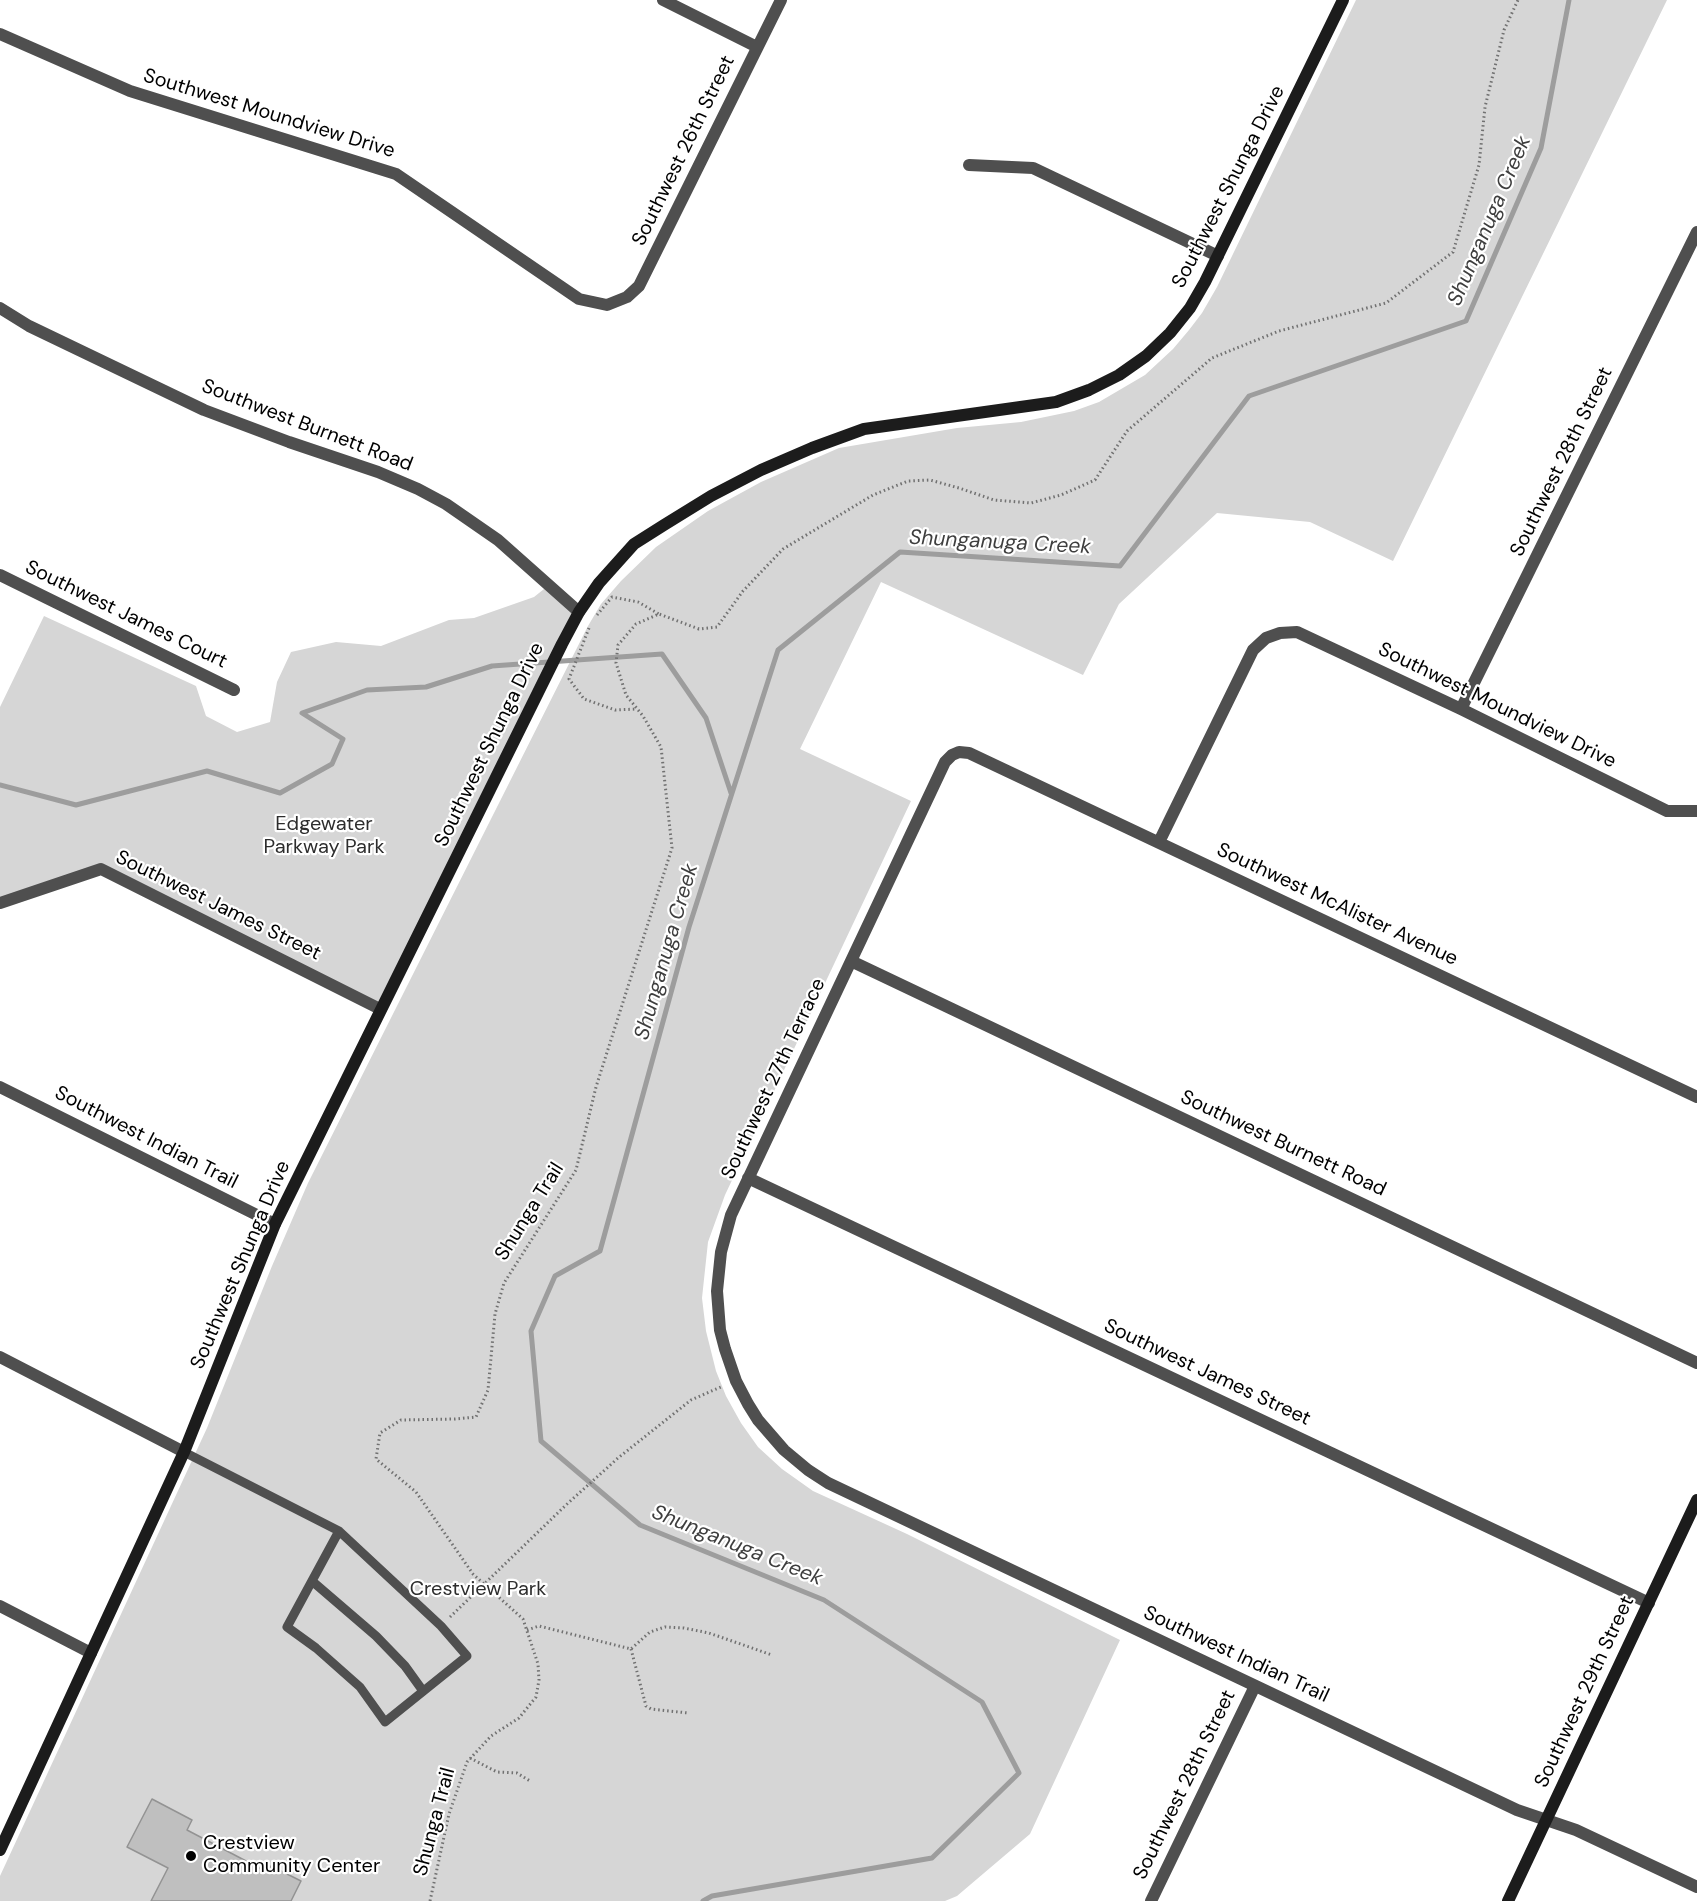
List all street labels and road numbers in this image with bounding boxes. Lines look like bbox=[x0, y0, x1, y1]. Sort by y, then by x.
street label: Southwest 26th Street bbox=[627, 52, 741, 250]
street label: Southwest Moundview Drive bbox=[140, 64, 398, 164]
street label: Southwest Shunga Drive bbox=[1167, 82, 1291, 292]
street label: Southwest 28th Street bbox=[1506, 363, 1618, 561]
street label: Southwest Burnett Road bbox=[198, 375, 416, 477]
street label: Southwest James Court bbox=[21, 556, 231, 674]
street label: Southwest Moundview Drive bbox=[1374, 638, 1620, 774]
street label: Southwest Shunga Drive bbox=[430, 639, 550, 851]
street label: Southwest McAlister Avenue bbox=[1213, 838, 1461, 972]
street label: Southwest James Street bbox=[111, 846, 325, 966]
street label: Southwest 27th Terrace bbox=[717, 975, 831, 1183]
street label: Southwest Indian Trail bbox=[51, 1081, 241, 1195]
street label: Southwest Burnett Road bbox=[1176, 1086, 1390, 1202]
street label: Southwest Shunga Drive bbox=[186, 1157, 296, 1373]
street label: Shunga Trail bbox=[490, 1159, 570, 1265]
street label: Southwest James Street bbox=[1100, 1314, 1314, 1432]
street label: Southwest 29th Street bbox=[1530, 1592, 1640, 1792]
street label: Southwest Indian Trail bbox=[1139, 1601, 1333, 1709]
street label: Southwest 28th Street bbox=[1129, 1686, 1241, 1884]
street label: Shunga Trail bbox=[409, 1765, 461, 1879]

